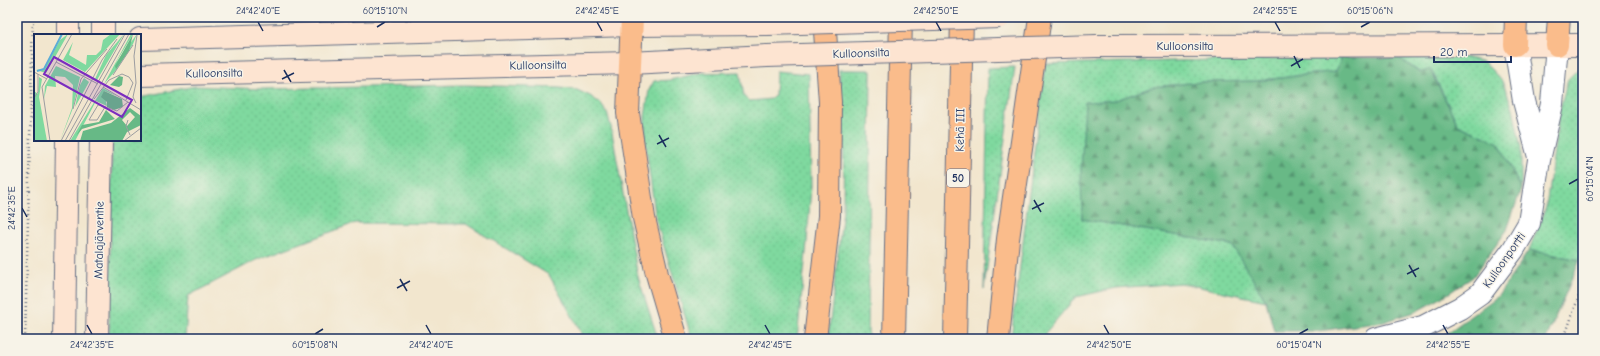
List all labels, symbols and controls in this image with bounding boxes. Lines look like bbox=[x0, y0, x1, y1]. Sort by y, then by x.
text: 24°42'40"E bbox=[236, 5, 280, 17]
text: 60°15'10"N bbox=[363, 5, 407, 17]
text: 24°42'45"E bbox=[575, 5, 619, 17]
text: 24°42'50"E bbox=[914, 5, 958, 17]
text: 24°42'55"E bbox=[1253, 5, 1297, 17]
text: 60°15'06"N bbox=[1347, 5, 1393, 17]
inset map bbox=[34, 34, 141, 141]
scale bar bbox=[1434, 38, 1511, 64]
street label: Kulloonsilta bbox=[1156, 39, 1214, 53]
street label: Kulloonsilta bbox=[832, 45, 890, 61]
text: 20 m bbox=[1440, 45, 1468, 59]
street label: Kulloonsilta bbox=[509, 58, 567, 72]
street label: Kulloonsilta bbox=[185, 66, 243, 80]
street label: Kehä III bbox=[953, 108, 967, 152]
text: 60°15'04"N bbox=[1584, 156, 1596, 202]
road number: 50 bbox=[947, 169, 969, 187]
text: 24°42'35"E bbox=[6, 186, 18, 230]
street label: Matalajärventie bbox=[91, 201, 107, 279]
street label: Kulloonportti bbox=[1480, 230, 1528, 290]
text: 24°42'35"E bbox=[70, 339, 114, 351]
text: 60°15'08"N bbox=[292, 339, 338, 351]
text: 24°42'40"E bbox=[409, 339, 453, 351]
text: 24°42'45"E bbox=[748, 339, 792, 351]
text: 24°42'50"E bbox=[1087, 339, 1131, 351]
text: 60°15'04"N bbox=[1276, 339, 1322, 351]
text: 24°42'55"E bbox=[1426, 339, 1470, 351]

